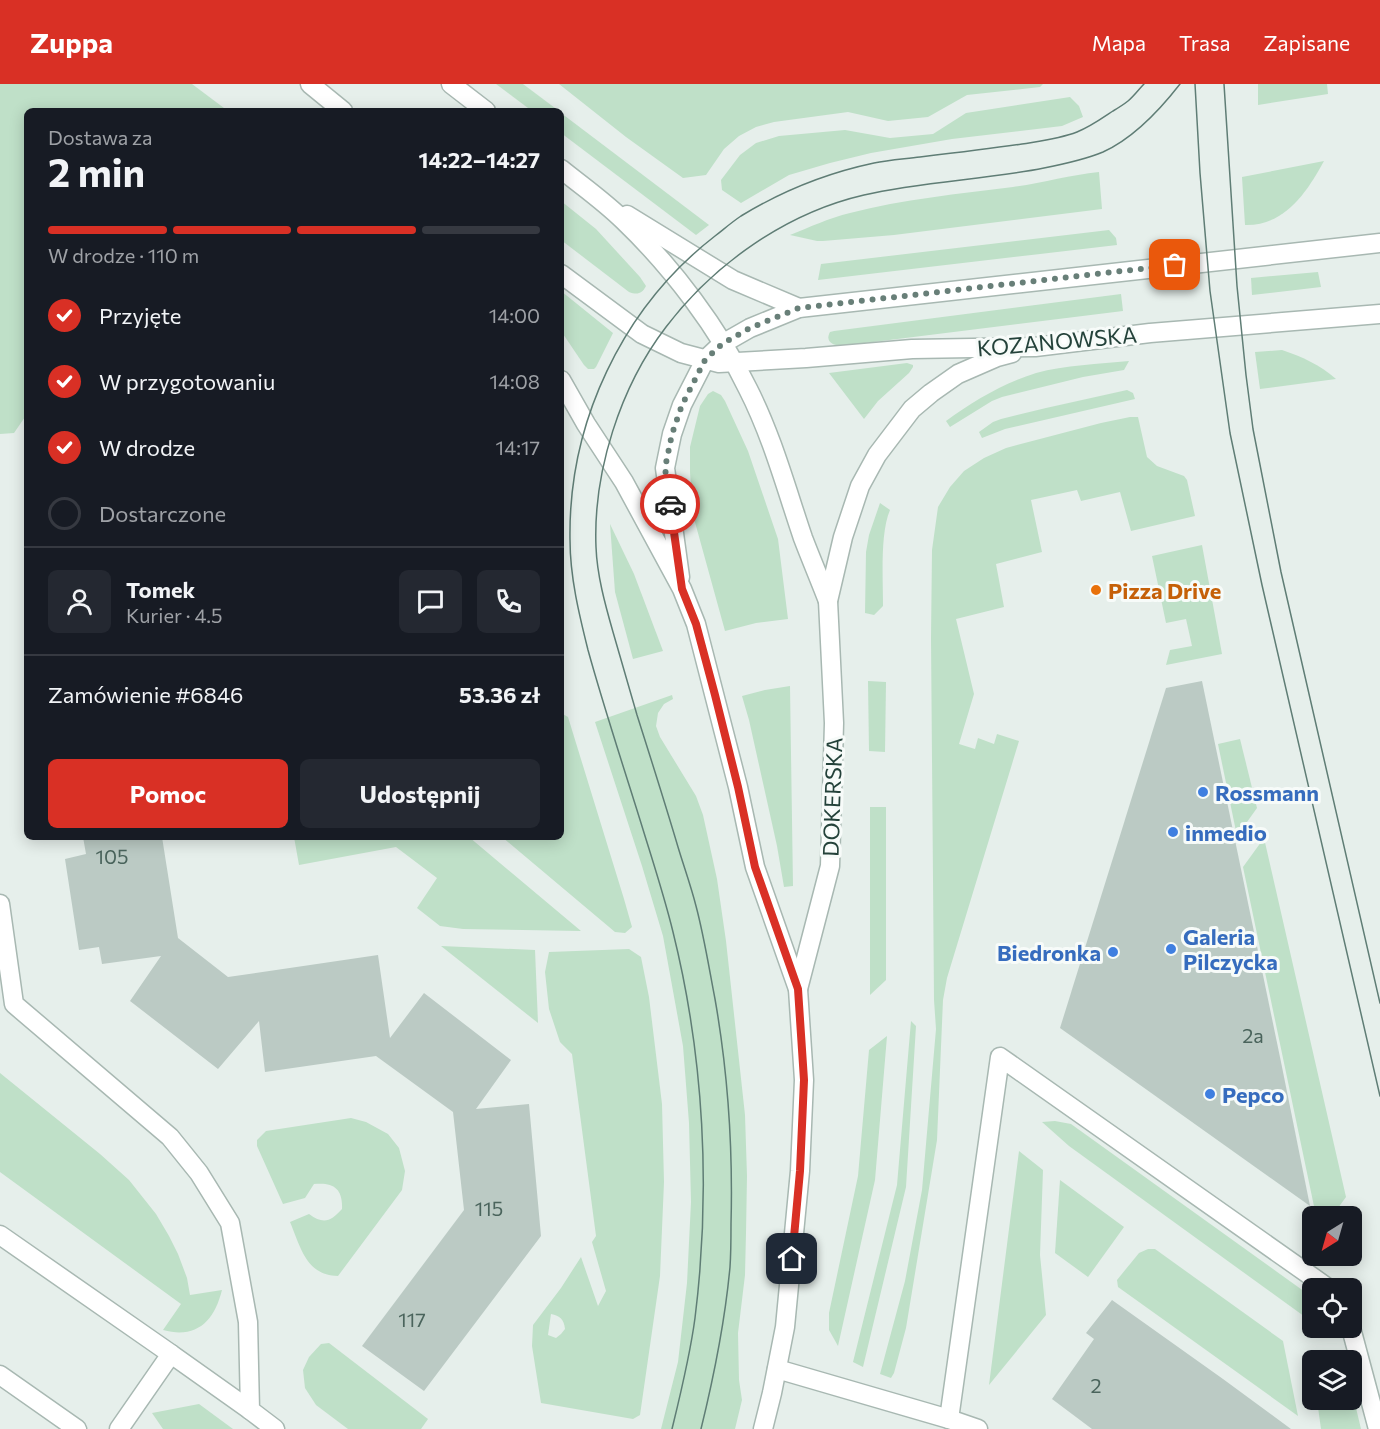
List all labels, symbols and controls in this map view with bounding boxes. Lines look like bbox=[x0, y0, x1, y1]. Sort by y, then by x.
text: Zuppa bbox=[30, 25, 113, 59]
text: Mapa bbox=[1092, 30, 1146, 55]
text: Trasa bbox=[1179, 30, 1230, 55]
text: Zapisane bbox=[1263, 30, 1350, 55]
text: Dostawa za bbox=[48, 125, 152, 149]
text: 14:22–14:27 bbox=[418, 146, 540, 173]
text: 2 min bbox=[48, 147, 145, 195]
pin bbox=[1149, 239, 1200, 290]
text: W drodze · 110 m bbox=[48, 243, 199, 267]
icon: bag bbox=[1158, 248, 1191, 281]
icon: check bbox=[48, 299, 81, 332]
text: Przyjęte bbox=[99, 302, 181, 329]
text: 14:00 bbox=[489, 303, 540, 327]
street label: KOZANOWSKA bbox=[976, 321, 1138, 361]
icon: check bbox=[48, 365, 81, 398]
text: W przygotowaniu bbox=[99, 368, 275, 395]
text: 14:08 bbox=[490, 369, 540, 393]
icon: check bbox=[48, 431, 81, 464]
text: W drodze bbox=[99, 434, 195, 461]
text: 14:17 bbox=[496, 435, 540, 459]
courier bbox=[640, 474, 700, 534]
icon: car bbox=[654, 488, 687, 521]
text: Dostarczone bbox=[99, 500, 226, 527]
button: person bbox=[48, 570, 111, 633]
button: chat bbox=[399, 570, 462, 633]
button: phone bbox=[477, 570, 540, 633]
text: Tomek bbox=[126, 576, 195, 603]
place label: Pizza Drive bbox=[1108, 577, 1221, 604]
marker: Pizza Drive bbox=[1089, 583, 1103, 597]
text: Kurier · 4.5 bbox=[126, 603, 222, 627]
text: Zamówienie #6846 bbox=[48, 681, 243, 708]
text: 53.36 zł bbox=[459, 681, 540, 708]
street label: DOKERSKA bbox=[816, 737, 848, 857]
button: Pomoc bbox=[48, 759, 288, 828]
button: Udostępnij bbox=[300, 759, 540, 828]
place label: Rossmann bbox=[1215, 779, 1319, 806]
marker: Rossmann bbox=[1196, 785, 1210, 799]
place label: inmedio bbox=[1185, 819, 1267, 846]
marker: inmedio bbox=[1166, 825, 1180, 839]
house number: 105 bbox=[95, 844, 129, 868]
place label: Galeria Pilczycka bbox=[1183, 923, 1278, 975]
place label: Biedronka bbox=[997, 939, 1101, 966]
marker: Galeria Pilczycka bbox=[1164, 942, 1178, 956]
marker: Biedronka bbox=[1106, 945, 1120, 959]
house number: 2a bbox=[1242, 1023, 1264, 1047]
place label: Pepco bbox=[1222, 1081, 1284, 1108]
marker: Pepco bbox=[1203, 1087, 1217, 1101]
house number: 115 bbox=[475, 1196, 503, 1220]
north arrow bbox=[1302, 1206, 1362, 1266]
map controls bbox=[1302, 1206, 1362, 1410]
pin bbox=[766, 1233, 817, 1284]
icon: home bbox=[775, 1242, 808, 1275]
button: locate bbox=[1302, 1278, 1362, 1338]
house number: 117 bbox=[398, 1307, 426, 1331]
button: layers bbox=[1302, 1350, 1362, 1410]
house number: 2 bbox=[1090, 1373, 1102, 1397]

